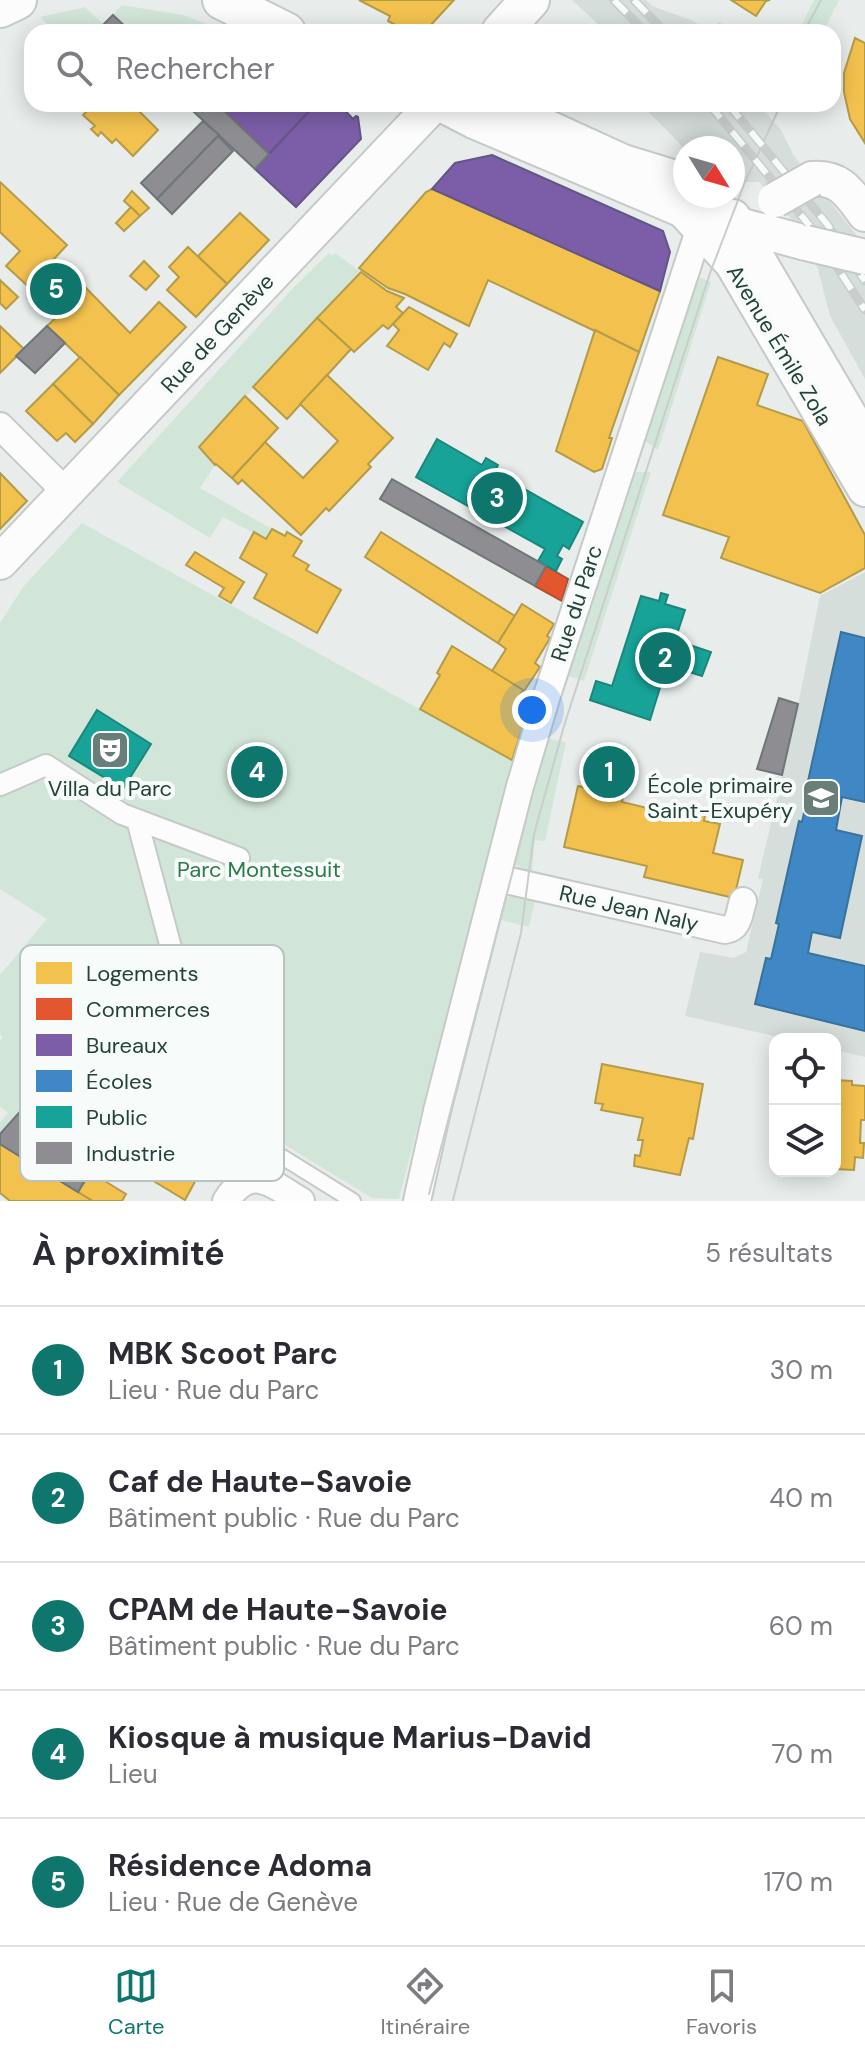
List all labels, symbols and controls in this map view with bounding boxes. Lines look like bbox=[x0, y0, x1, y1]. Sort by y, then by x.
search box bbox=[24, 24, 841, 112]
icon: search bbox=[52, 46, 96, 90]
text: Rechercher bbox=[116, 49, 275, 88]
north arrow bbox=[673, 136, 745, 208]
pin: 5 bbox=[30, 259, 82, 319]
street label: Avenue Émile Zola bbox=[720, 259, 839, 431]
street label: Rue de Genève bbox=[154, 267, 280, 399]
pin: 3 bbox=[471, 468, 523, 528]
street label: Rue du Parc bbox=[544, 541, 609, 665]
pin: 2 bbox=[639, 628, 691, 688]
your location bbox=[512, 690, 552, 730]
theatre icon: Villa du Parc bbox=[89, 729, 131, 771]
pin: 4 bbox=[231, 742, 283, 802]
pin: 1 bbox=[583, 742, 635, 802]
place label: École primaire Saint-Exupéry bbox=[647, 771, 793, 825]
place label: Villa du Parc bbox=[48, 774, 172, 803]
school or university icon: École primaire Saint-Exupéry bbox=[800, 777, 842, 819]
park label: Parc Montessuit bbox=[177, 855, 341, 884]
street label: Rue Jean Naly bbox=[556, 878, 701, 939]
legend bbox=[20, 945, 284, 1181]
text: Logements bbox=[86, 959, 198, 988]
text: Commerces bbox=[86, 995, 210, 1024]
text: Bureaux bbox=[86, 1031, 168, 1060]
map controls bbox=[769, 1033, 841, 1177]
button: locate bbox=[769, 1033, 841, 1105]
text: Écoles bbox=[86, 1067, 153, 1096]
text: Public bbox=[86, 1103, 148, 1132]
button: layers bbox=[769, 1105, 841, 1177]
text: Industrie bbox=[86, 1139, 175, 1168]
text: À proximité bbox=[32, 1231, 225, 1276]
text: 5 résultats bbox=[705, 1236, 833, 1270]
text: MBK Scoot Parc bbox=[108, 1334, 338, 1373]
text: 1 bbox=[53, 1353, 63, 1387]
text: 30 m bbox=[770, 1353, 833, 1387]
text: Lieu · Rue du Parc bbox=[108, 1373, 319, 1407]
text: Caf de Haute-Savoie bbox=[108, 1462, 412, 1501]
text: 2 bbox=[50, 1481, 66, 1515]
text: 40 m bbox=[769, 1481, 833, 1515]
text: Bâtiment public · Rue du Parc bbox=[108, 1501, 460, 1535]
text: CPAM de Haute-Savoie bbox=[108, 1590, 448, 1629]
text: 3 bbox=[50, 1609, 66, 1643]
text: 60 m bbox=[769, 1609, 833, 1643]
text: Bâtiment public · Rue du Parc bbox=[108, 1629, 460, 1663]
text: Kiosque à musique Marius-David bbox=[108, 1718, 592, 1757]
text: 4 bbox=[50, 1737, 66, 1771]
text: 70 m bbox=[772, 1737, 833, 1771]
text: Lieu bbox=[108, 1757, 158, 1791]
text: Résidence Adoma bbox=[108, 1846, 372, 1885]
text: 5 bbox=[50, 1865, 66, 1899]
text: 170 m bbox=[764, 1865, 833, 1899]
text: Lieu · Rue de Genève bbox=[108, 1885, 358, 1919]
tab: Carte bbox=[108, 1964, 165, 2041]
tab: Itinéraire bbox=[380, 1964, 470, 2041]
tab: Favoris bbox=[686, 1964, 757, 2041]

